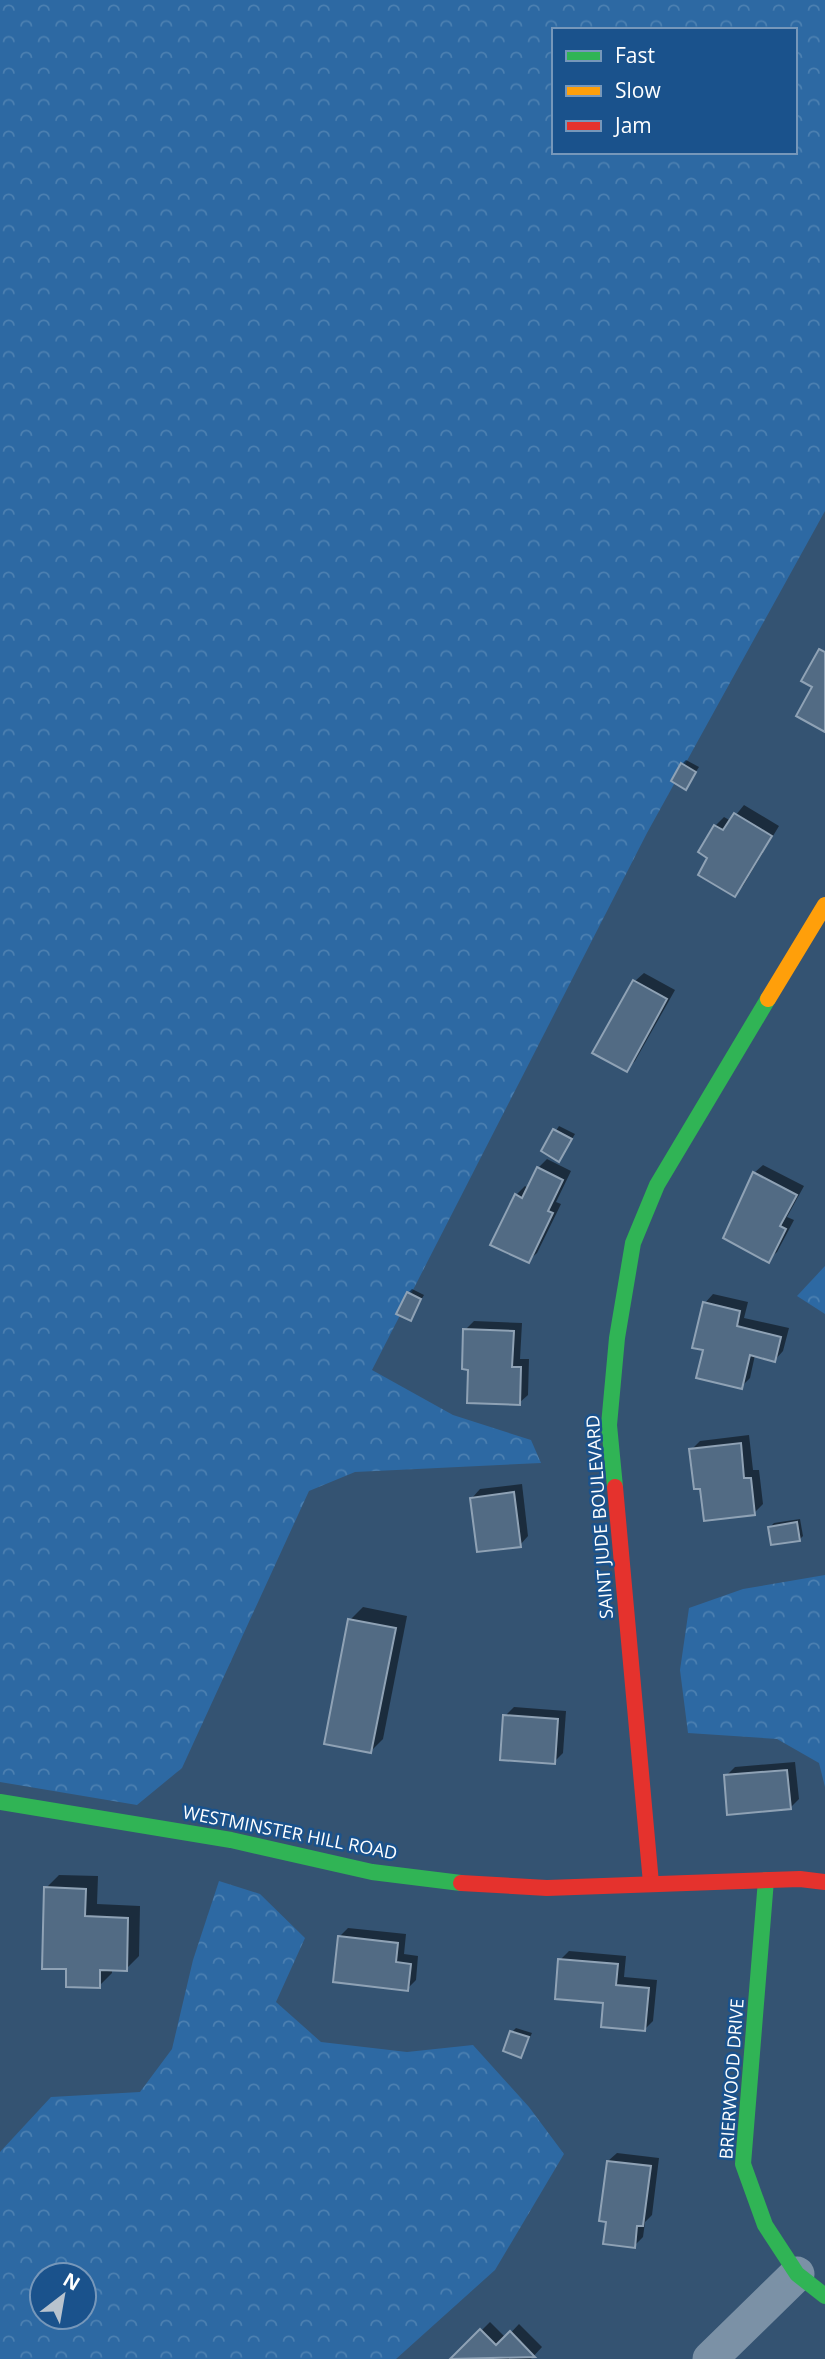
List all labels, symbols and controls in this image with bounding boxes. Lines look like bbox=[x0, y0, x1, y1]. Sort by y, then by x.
legend bbox=[552, 28, 797, 154]
text: Fast bbox=[615, 41, 655, 69]
text: Slow bbox=[615, 76, 661, 104]
text: Jam bbox=[613, 111, 652, 139]
street label: SAINT JUDE BOULEVARD bbox=[580, 1414, 618, 1620]
street label: WESTMINSTER HILL ROAD bbox=[181, 1799, 400, 1865]
street label: BRIERWOOD DRIVE bbox=[713, 1998, 749, 2160]
north arrow bbox=[28, 2261, 98, 2331]
text: N bbox=[58, 2266, 85, 2297]

